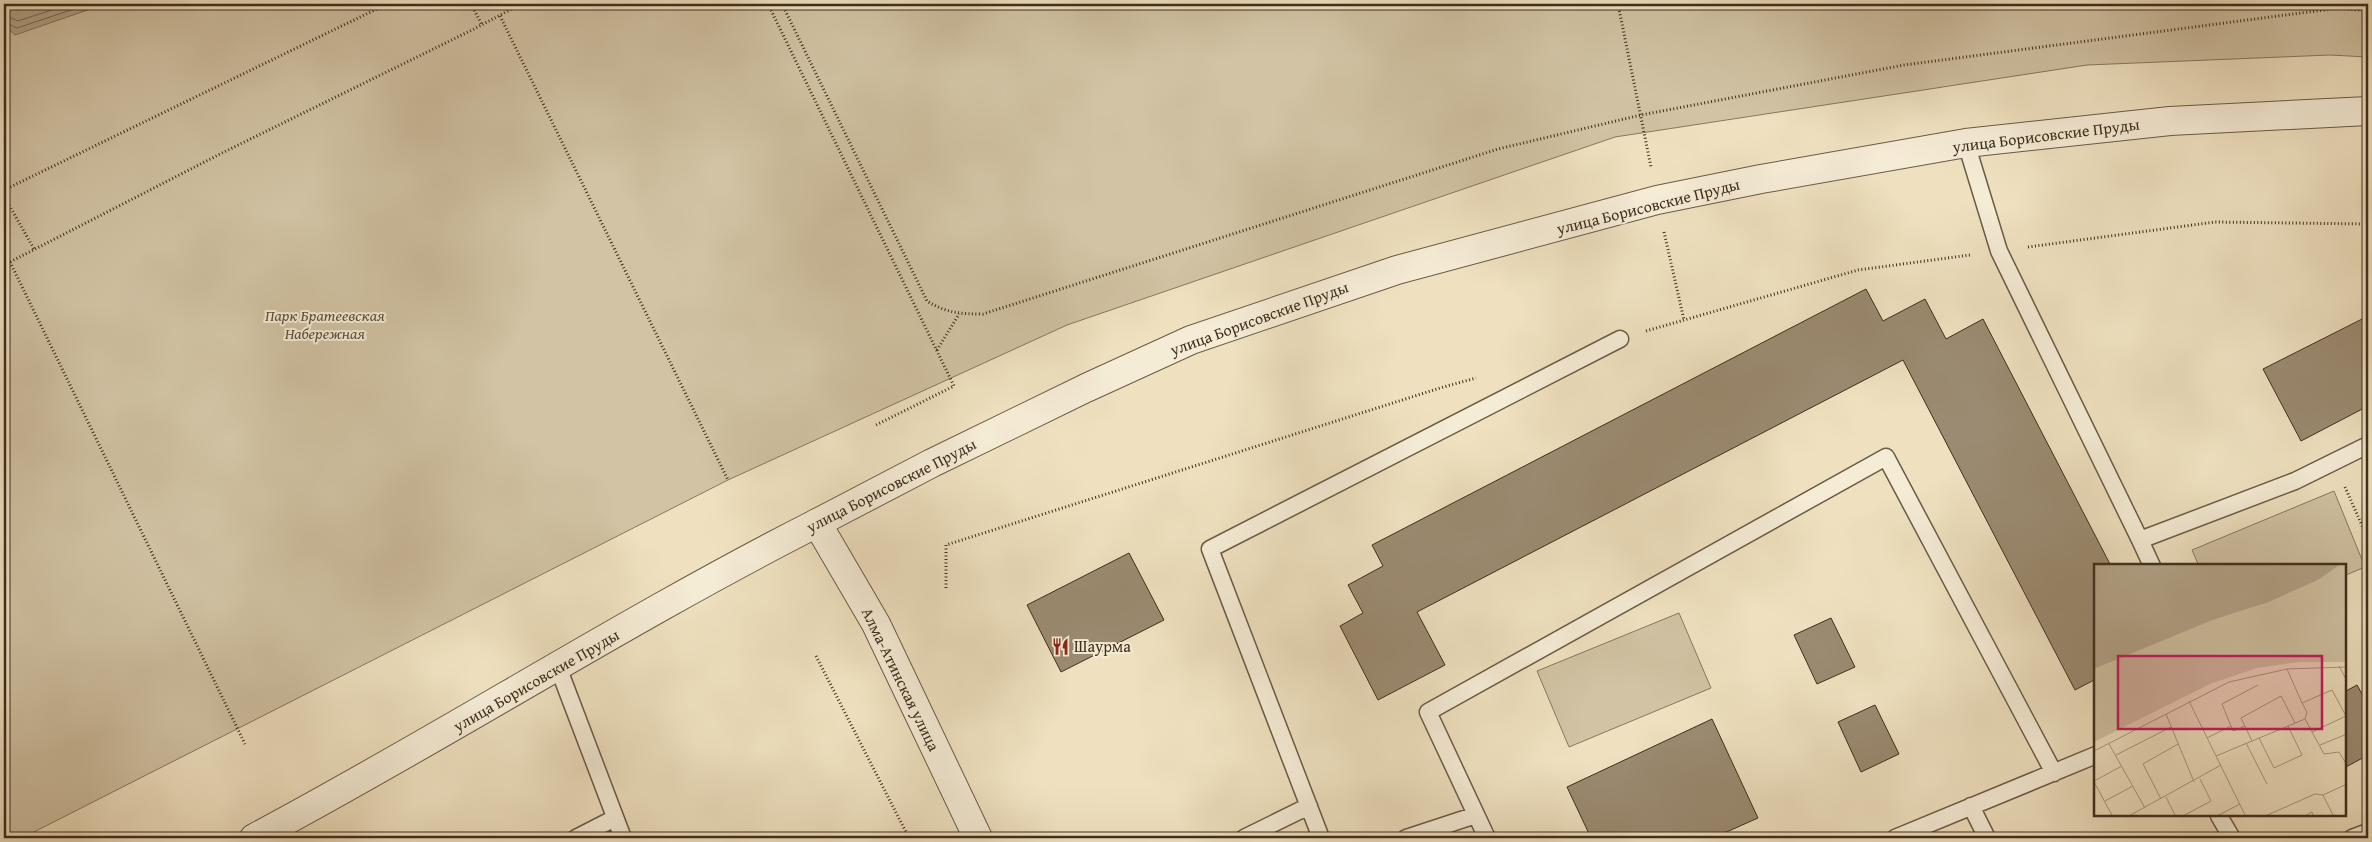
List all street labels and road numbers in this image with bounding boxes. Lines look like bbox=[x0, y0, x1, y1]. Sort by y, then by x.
street label: улица Борисовские Пруды bbox=[1950, 112, 2141, 158]
street label: улица Борисовские Пруды bbox=[1553, 172, 1742, 241]
street label: улица Борисовские Пруды bbox=[1166, 275, 1352, 362]
street label: улица Борисовские Пруды bbox=[801, 432, 980, 539]
street label: Алма-Атинская улица bbox=[856, 603, 946, 755]
street label: улица Борисовские Пруды bbox=[448, 623, 623, 738]

